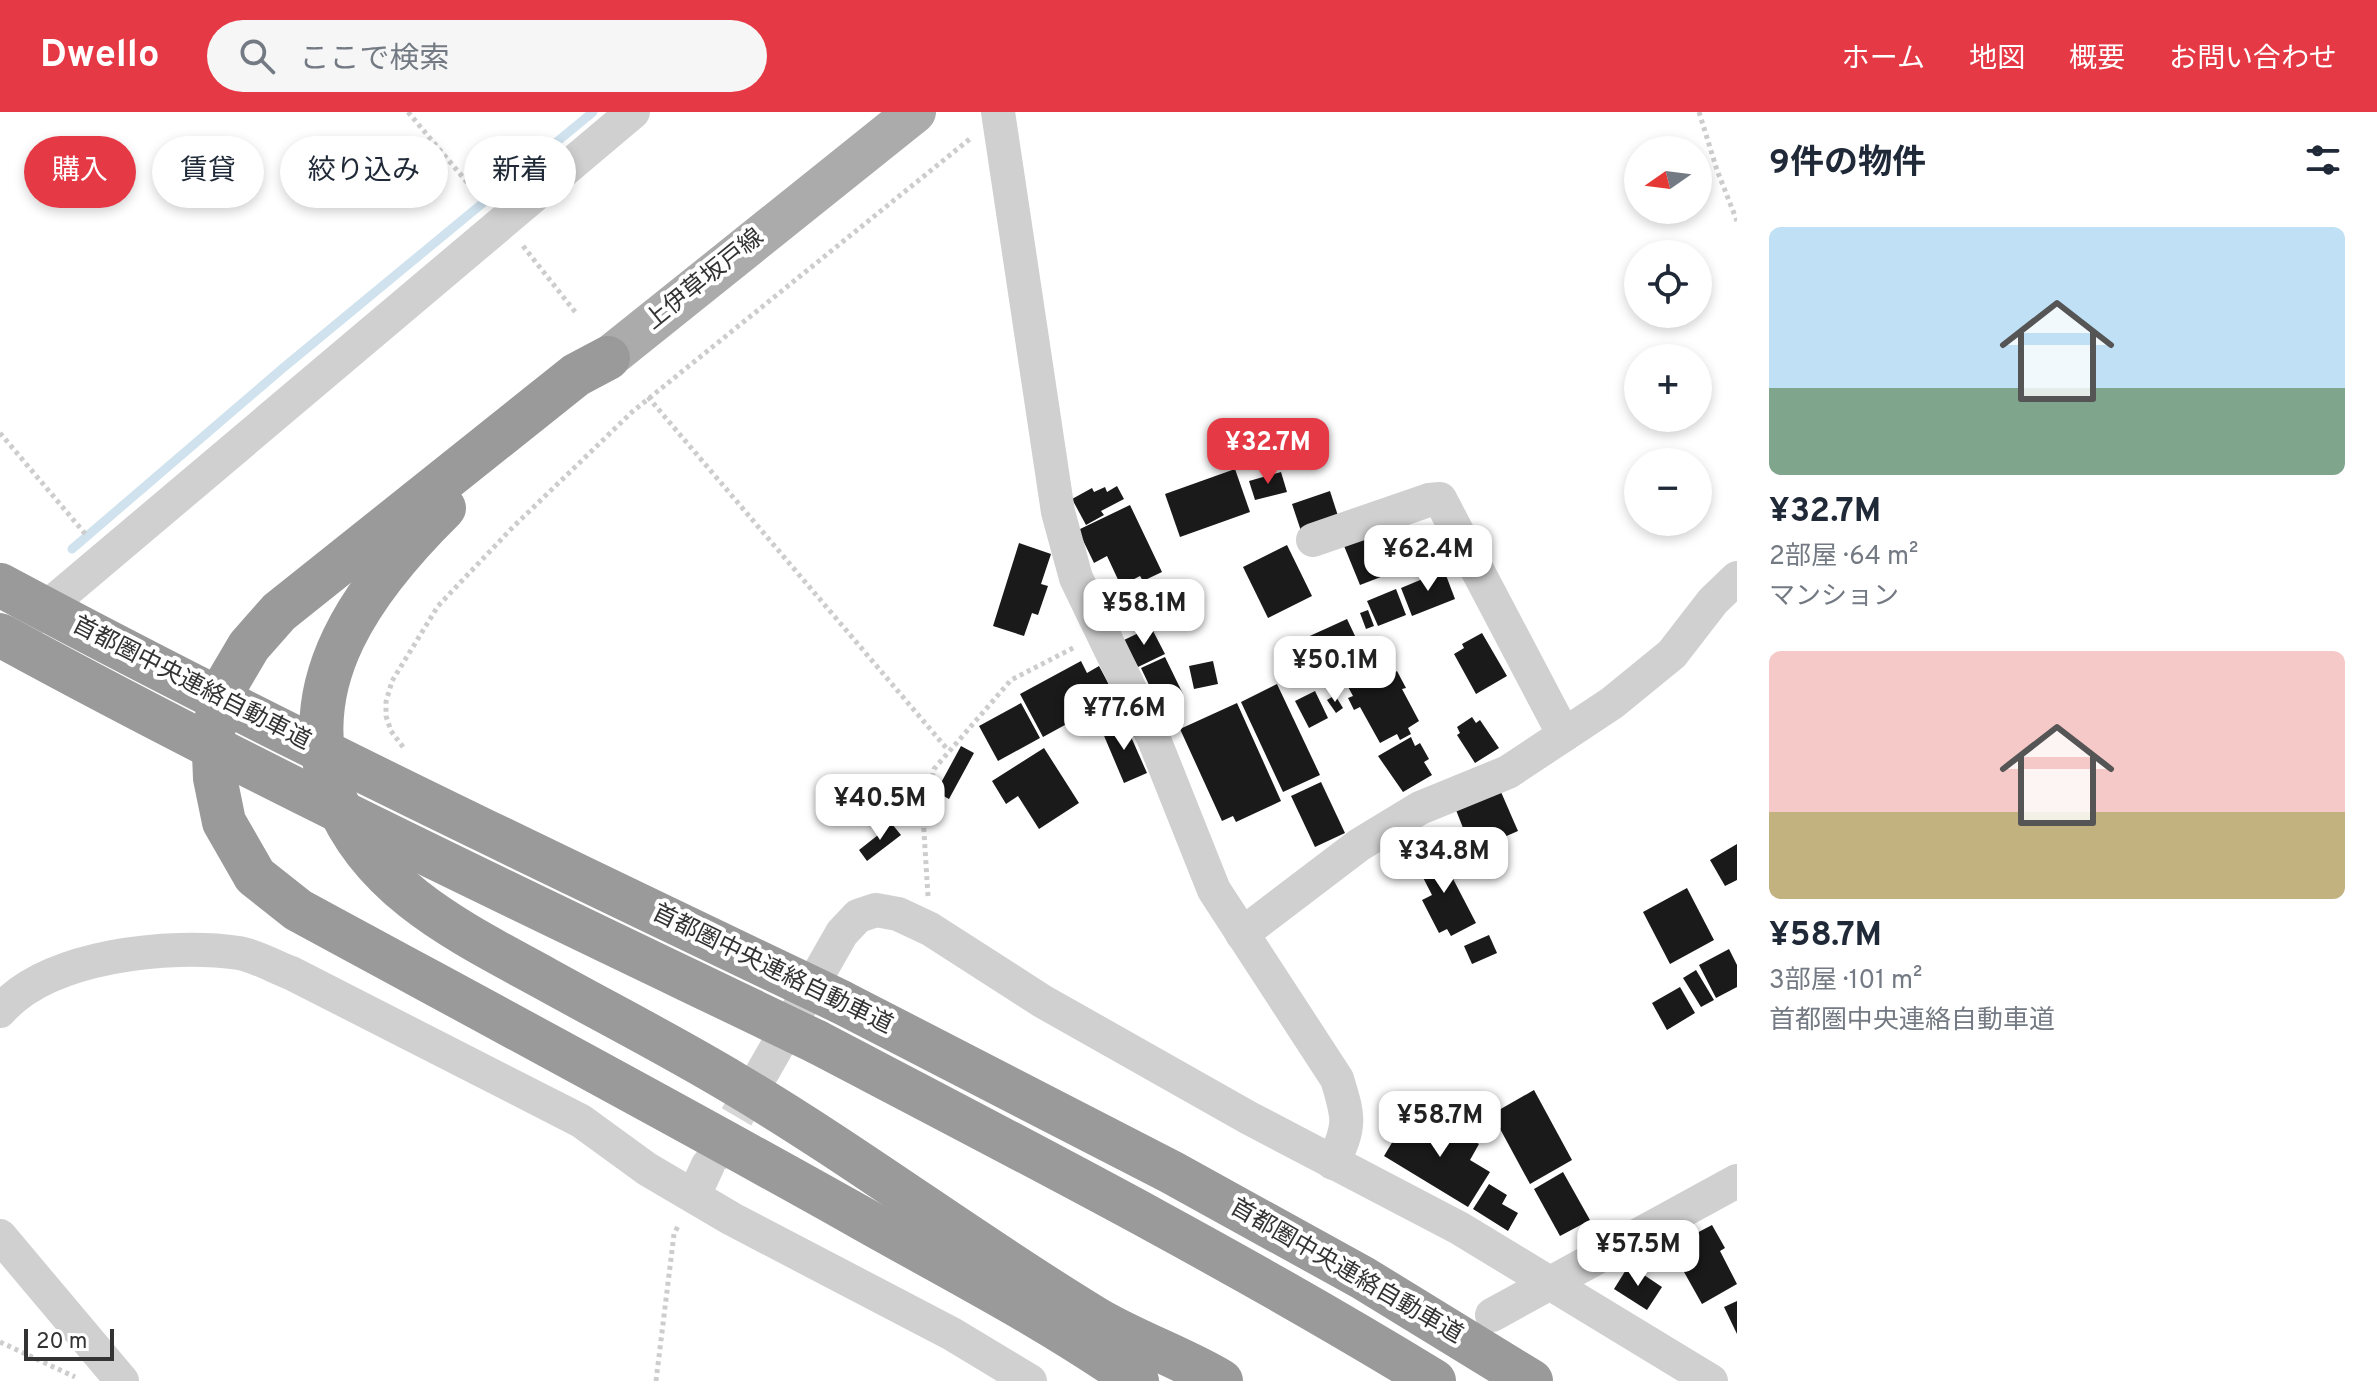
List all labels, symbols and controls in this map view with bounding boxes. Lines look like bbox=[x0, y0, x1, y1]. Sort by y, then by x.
search box bbox=[207, 20, 767, 92]
text: Dwello bbox=[40, 32, 159, 81]
icon: search bbox=[235, 34, 279, 78]
text: ここで検索 bbox=[299, 42, 449, 79]
text: ホーム bbox=[1842, 42, 1925, 78]
text: 地図 bbox=[1969, 42, 2025, 78]
text: 概要 bbox=[2069, 42, 2125, 78]
text: お問い合わせ bbox=[2169, 42, 2337, 78]
chip: 購入 bbox=[24, 136, 136, 208]
chip: 賃貸 bbox=[152, 136, 264, 208]
chip: 絞り込み bbox=[280, 136, 448, 208]
chip: 新着 bbox=[464, 136, 576, 208]
north arrow bbox=[1624, 136, 1712, 224]
map controls bbox=[1624, 136, 1712, 536]
icon: filters bbox=[2301, 138, 2345, 182]
text: 9件の物件 bbox=[1769, 143, 1926, 186]
street label: 上伊草坂戸線 bbox=[640, 223, 770, 337]
button: locate bbox=[1624, 240, 1712, 328]
icon: home bbox=[1985, 279, 2129, 423]
button: + bbox=[1624, 344, 1712, 432]
pin: ¥32.7M bbox=[1203, 418, 1333, 486]
text: ¥32.7M bbox=[1225, 427, 1311, 460]
button: − bbox=[1624, 448, 1712, 536]
text: ¥32.7M bbox=[1769, 491, 1881, 534]
pin: ¥62.4M bbox=[1363, 525, 1493, 593]
text: ¥62.4M bbox=[1382, 534, 1474, 567]
text: 2部屋 · 64 m² bbox=[1769, 541, 1918, 574]
pin: ¥58.1M bbox=[1079, 579, 1209, 647]
text: マンション bbox=[1769, 581, 1899, 614]
text: ¥58.1M bbox=[1101, 588, 1187, 621]
street label: 首都圏中央連絡自動車道 bbox=[67, 611, 315, 757]
pin: ¥50.1M bbox=[1270, 636, 1400, 704]
text: ¥50.1M bbox=[1292, 645, 1378, 678]
pin: ¥77.6M bbox=[1059, 684, 1189, 752]
text: ¥77.6M bbox=[1082, 693, 1166, 726]
icon: home bbox=[1985, 703, 2129, 847]
pin: ¥40.5M bbox=[815, 774, 945, 842]
text: ¥40.5M bbox=[834, 783, 926, 816]
pin: ¥34.8M bbox=[1379, 827, 1509, 895]
text: ¥34.8M bbox=[1398, 836, 1490, 869]
street label: 首都圏中央連絡自動車道 bbox=[647, 899, 897, 1041]
text: ¥58.7M bbox=[1769, 915, 1882, 958]
text: 3部屋 · 101 m² bbox=[1769, 965, 1923, 998]
text: 首都圏中央連絡自動車道 bbox=[1769, 1005, 2055, 1038]
pin: ¥58.7M bbox=[1375, 1091, 1505, 1159]
text: ¥58.7M bbox=[1397, 1100, 1483, 1133]
street label: 首都圏中央連絡自動車道 bbox=[1224, 1193, 1468, 1351]
pin: ¥57.5M bbox=[1573, 1220, 1703, 1288]
text: ¥57.5M bbox=[1595, 1229, 1681, 1262]
scale bar bbox=[24, 1325, 114, 1361]
text: 20 m bbox=[36, 1329, 87, 1356]

